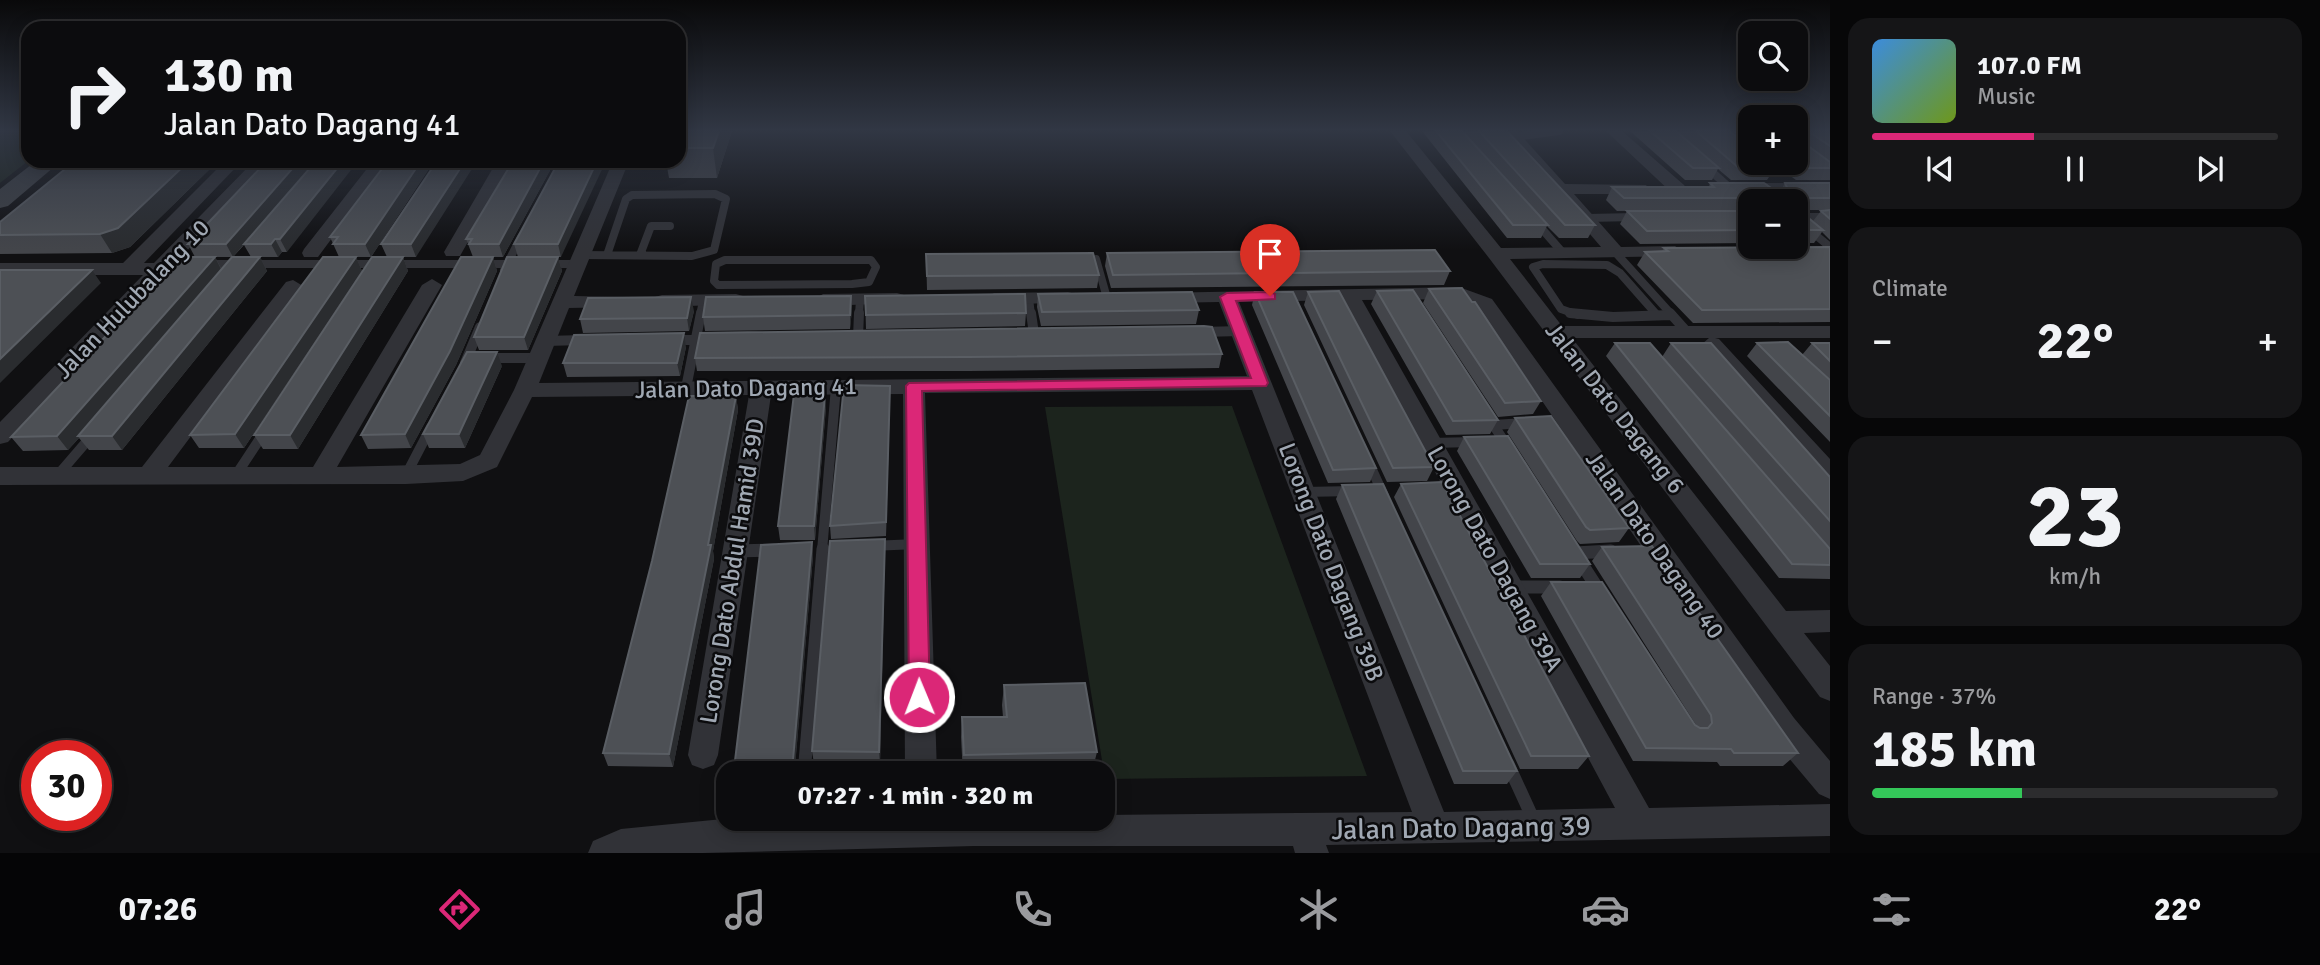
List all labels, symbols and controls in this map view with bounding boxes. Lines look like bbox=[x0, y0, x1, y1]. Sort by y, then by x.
map controls bbox=[1738, 21, 1808, 259]
button: search bbox=[1738, 21, 1808, 91]
text: 130 m bbox=[164, 45, 294, 105]
icon: right bbox=[49, 49, 140, 140]
text: 107.0 FM bbox=[1977, 50, 2082, 82]
text: Music bbox=[1977, 82, 2035, 111]
text: Jalan Dato Dagang 41 bbox=[164, 105, 460, 144]
button: + bbox=[1738, 105, 1808, 175]
icon: previous bbox=[1921, 150, 1959, 188]
icon: pause bbox=[2056, 150, 2094, 188]
icon: next bbox=[2191, 150, 2229, 188]
button: − bbox=[1738, 189, 1808, 259]
street label: Jalan Hulubalang 10 bbox=[48, 213, 216, 385]
pin bbox=[1240, 224, 1300, 296]
icon: arrive bbox=[1251, 235, 1289, 273]
text: Climate bbox=[1872, 274, 1948, 303]
text: 22° bbox=[2037, 309, 2113, 373]
street label: Jalan Dato Dagang 6 bbox=[1539, 316, 1691, 500]
text: − bbox=[1872, 318, 1893, 365]
text: + bbox=[2257, 318, 2278, 365]
street label: Jalan Dato Dagang 41 bbox=[635, 371, 857, 405]
street label: Lorong Dato Abdul Hamid 39D bbox=[693, 416, 771, 726]
street label: Lorong Dato Dagang 39B bbox=[1272, 438, 1390, 686]
street label: Lorong Dato Dagang 39A bbox=[1420, 441, 1570, 677]
street label: Jalan Dato Dagang 40 bbox=[1579, 445, 1731, 645]
text: 23 bbox=[2026, 460, 2124, 573]
text: km/h bbox=[2049, 562, 2101, 591]
position arrow bbox=[882, 660, 956, 734]
text: Range · 37% bbox=[1872, 682, 1996, 711]
text: 185 km bbox=[1872, 717, 2037, 781]
speed limit sign: 30 bbox=[21, 740, 112, 831]
text: 07:27 · 1 min · 320 m bbox=[798, 780, 1033, 812]
street label: Jalan Dato Dagang 39 bbox=[1331, 809, 1591, 847]
icon: directions bbox=[435, 885, 484, 934]
icon: music bbox=[721, 885, 770, 934]
icon: phone bbox=[1008, 885, 1057, 934]
icon: climate bbox=[1294, 885, 1343, 934]
icon: car bbox=[1581, 885, 1630, 934]
icon: filters bbox=[1867, 885, 1916, 934]
text: 07:26 bbox=[119, 890, 197, 929]
text: 22° bbox=[2154, 890, 2201, 929]

